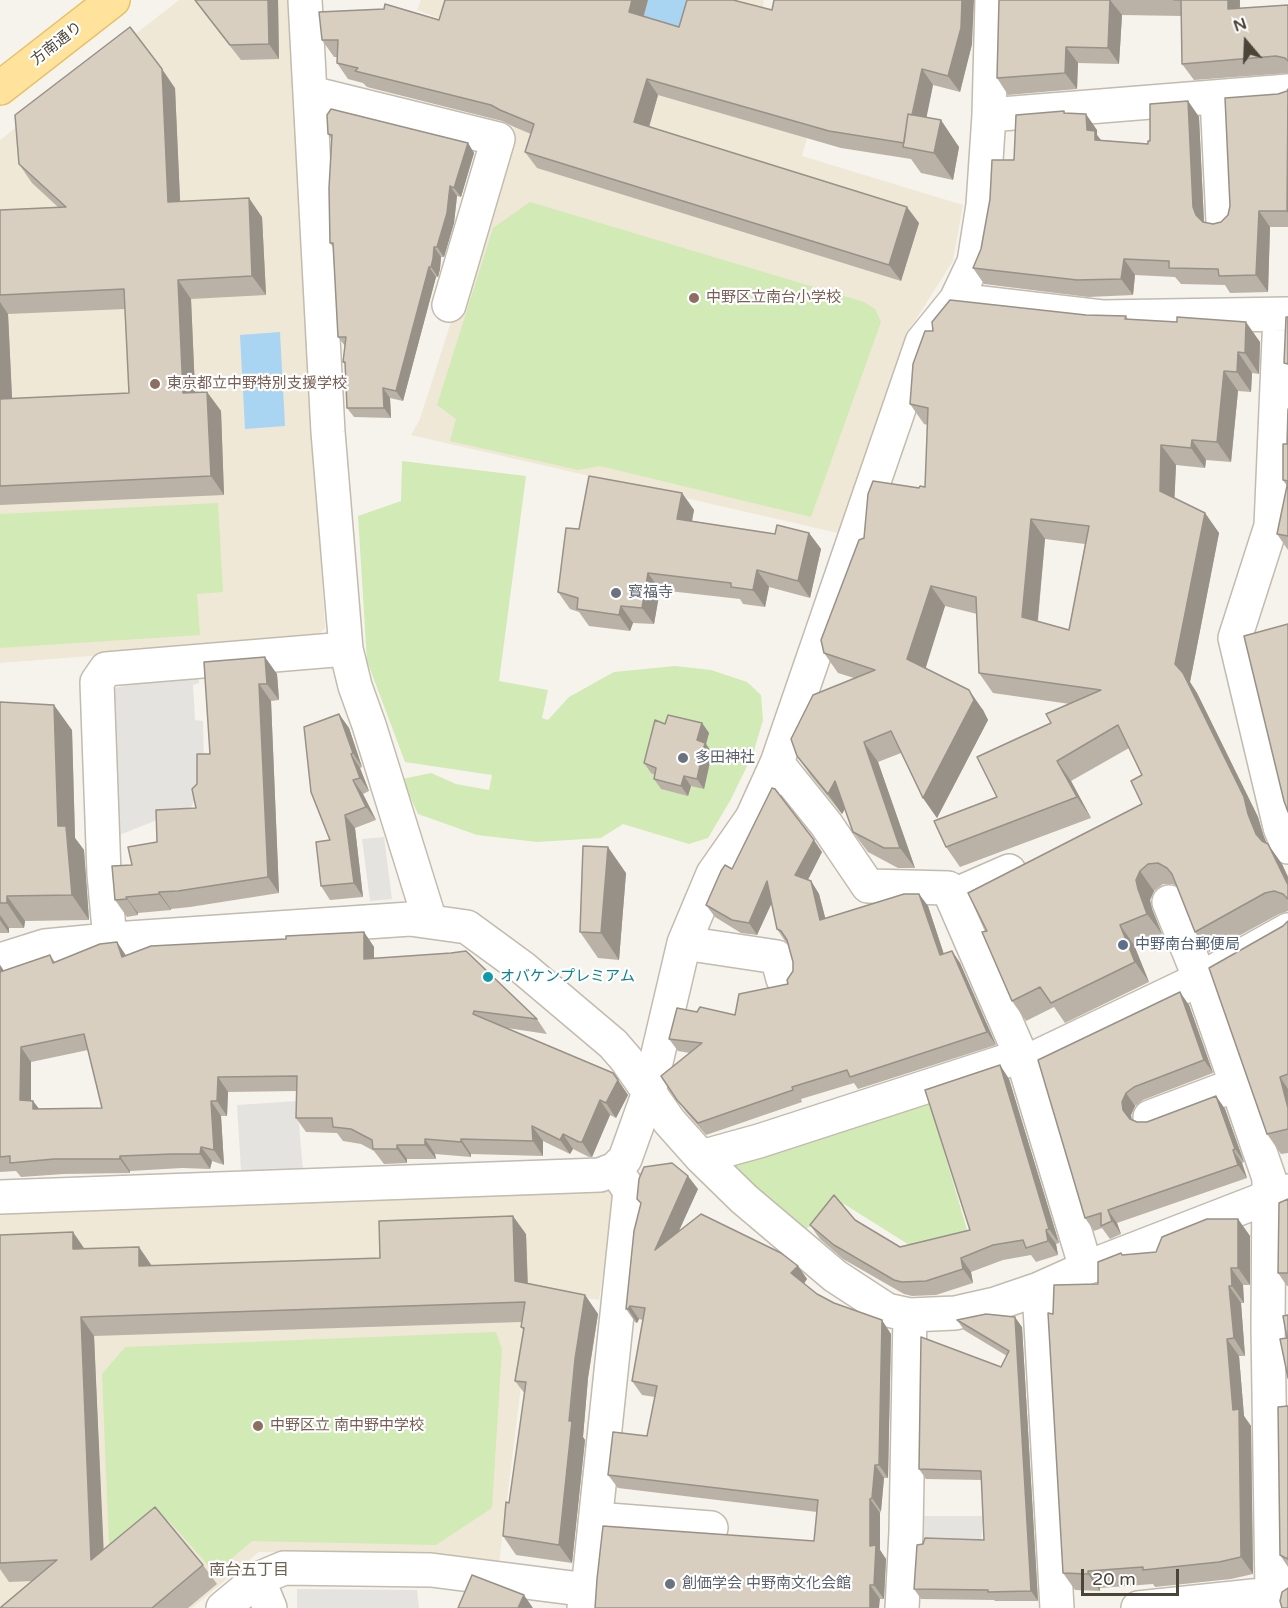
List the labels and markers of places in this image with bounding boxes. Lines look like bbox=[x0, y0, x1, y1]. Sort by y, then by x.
place label: 中野区立南台小学校 bbox=[706, 289, 841, 307]
marker: 中野区立南台小学校 bbox=[687, 291, 701, 305]
place label: 東京都立中野特別支援学校 bbox=[167, 375, 347, 393]
marker: 東京都立中野特別支援学校 bbox=[148, 377, 162, 391]
place label: 寳福寺 bbox=[628, 584, 673, 602]
marker: 寳福寺 bbox=[609, 586, 623, 600]
place label: 多田神社 bbox=[695, 749, 755, 767]
marker: 多田神社 bbox=[676, 751, 690, 765]
place label: 中野南台郵便局 bbox=[1135, 936, 1240, 954]
marker: 中野南台郵便局 bbox=[1116, 938, 1130, 952]
place label: オバケンプレミアム bbox=[500, 968, 635, 986]
marker: オバケンプレミアム bbox=[481, 970, 495, 984]
place label: 中野区立 南中野中学校 bbox=[270, 1417, 424, 1435]
marker: 中野区立 南中野中学校 bbox=[251, 1419, 265, 1433]
place label: 創価学会 中野南文化会館 bbox=[682, 1575, 851, 1593]
marker: 創価学会 中野南文化会館 bbox=[663, 1577, 677, 1591]

